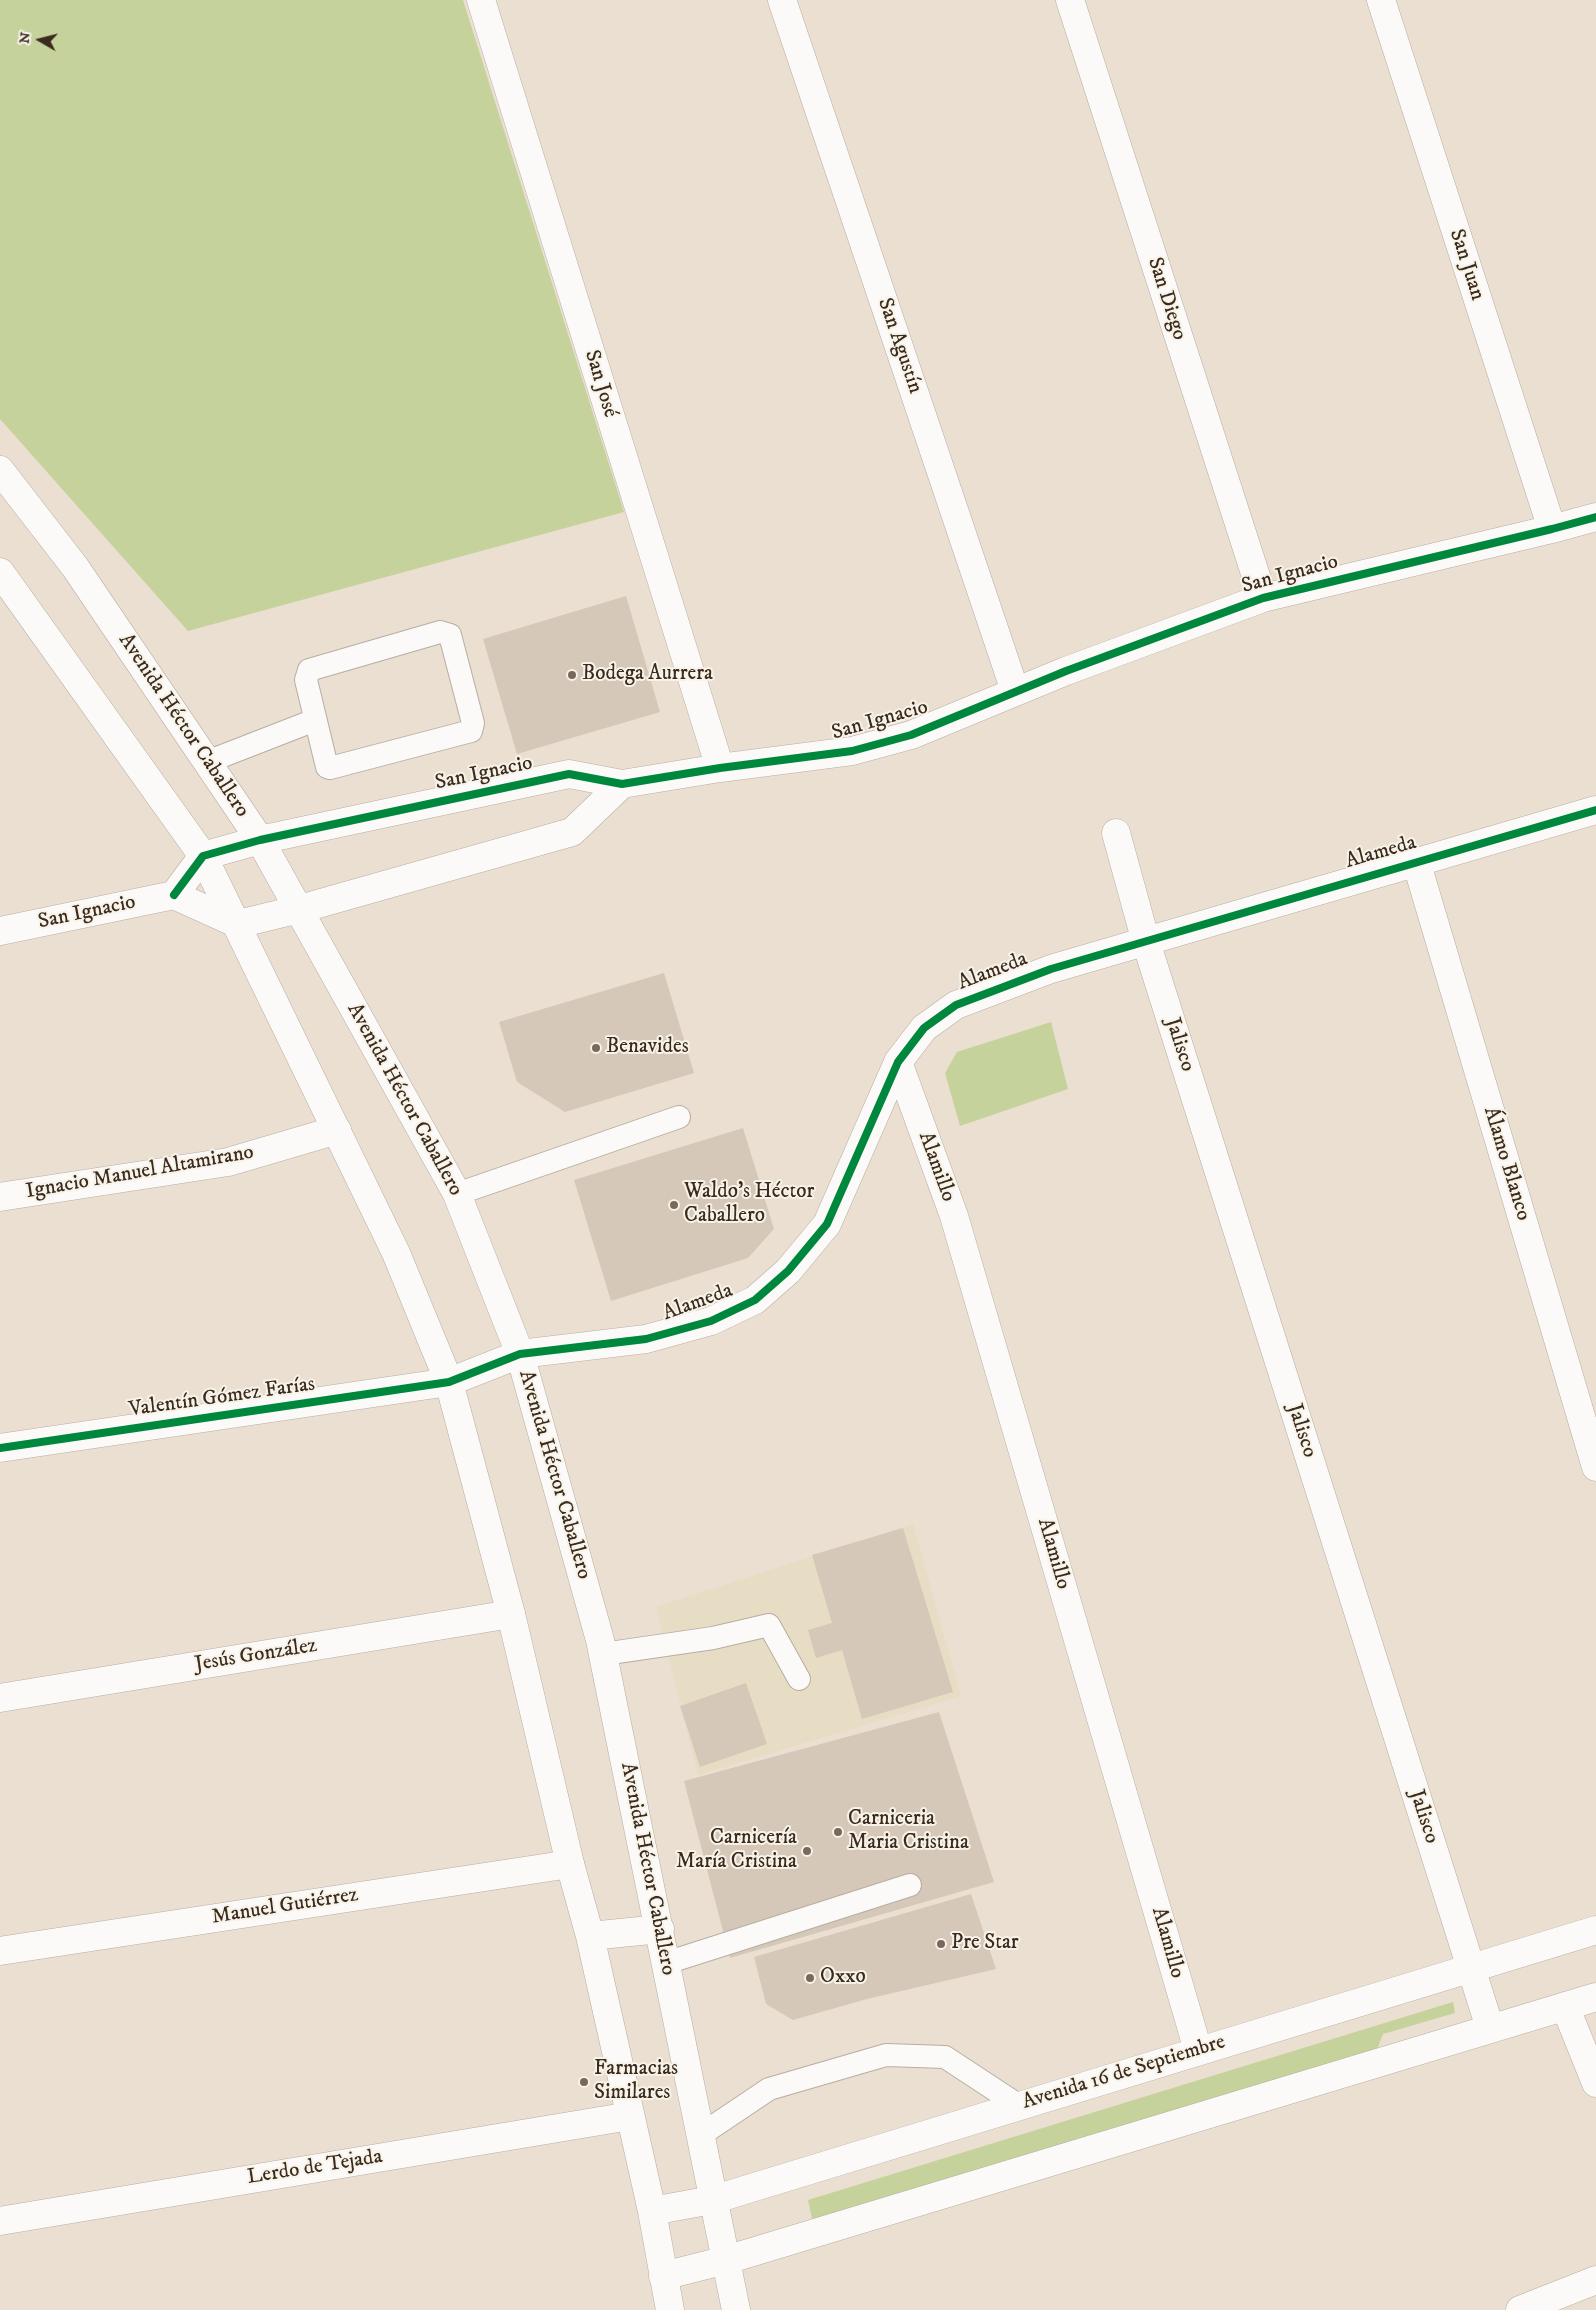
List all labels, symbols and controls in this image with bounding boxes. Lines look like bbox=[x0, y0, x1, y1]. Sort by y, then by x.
north arrow bbox=[15, 15, 65, 65]
text: N bbox=[15, 31, 35, 45]
street label: San Juan bbox=[1443, 226, 1489, 304]
street label: San Diego bbox=[1141, 254, 1191, 344]
street label: San Agustín bbox=[871, 295, 927, 397]
street label: San José bbox=[578, 347, 622, 421]
street label: San Ignacio bbox=[1239, 550, 1341, 600]
street label: Avenida Héctor Caballero bbox=[112, 629, 254, 823]
place label: Bodega Aurrera bbox=[582, 662, 713, 688]
marker: Bodega Aurrera bbox=[566, 669, 578, 681]
street label: San Ignacio bbox=[829, 695, 931, 747]
street label: San Ignacio bbox=[433, 751, 535, 797]
street label: Alameda bbox=[1343, 831, 1419, 875]
street label: San Ignacio bbox=[36, 890, 138, 936]
street label: Alameda bbox=[955, 947, 1031, 997]
street label: Avenida Héctor Caballero bbox=[341, 999, 467, 1201]
street label: Jalisco bbox=[1159, 1015, 1199, 1075]
place label: Benavides bbox=[606, 1035, 689, 1061]
marker: Benavides bbox=[590, 1042, 602, 1054]
street label: Álamo Blanco bbox=[1477, 1104, 1535, 1224]
street label: Alamillo bbox=[912, 1129, 960, 1205]
street label: Ignacio Manuel Altamirano bbox=[24, 1141, 256, 1205]
place label: Waldo's Héctor Caballero bbox=[684, 1180, 814, 1230]
marker: Waldo's Héctor Caballero bbox=[668, 1199, 680, 1211]
street label: Alameda bbox=[660, 1279, 736, 1327]
street label: Avenida Héctor Caballero bbox=[512, 1368, 596, 1582]
street label: Valentín Gómez Farías bbox=[127, 1372, 317, 1424]
street label: Jalisco bbox=[1281, 1401, 1321, 1461]
street label: Alamillo bbox=[1031, 1516, 1075, 1592]
street label: Jesús González bbox=[193, 1634, 319, 1678]
street label: Avenida Héctor Caballero bbox=[614, 1760, 680, 1978]
street label: Jalisco bbox=[1403, 1787, 1443, 1847]
place label: Carniceria Maria Cristina bbox=[848, 1807, 969, 1857]
place label: Carnicería María Cristina bbox=[676, 1826, 797, 1876]
marker: Carniceria Maria Cristina bbox=[832, 1826, 844, 1838]
marker: Carnicería María Cristina bbox=[801, 1845, 813, 1857]
street label: Manuel Gutiérrez bbox=[210, 1883, 360, 1931]
street label: Alamillo bbox=[1145, 1905, 1189, 1981]
place label: Pre Star bbox=[951, 1931, 1019, 1957]
marker: Pre Star bbox=[935, 1938, 947, 1950]
place label: Oxxo bbox=[820, 1965, 866, 1991]
marker: Oxxo bbox=[804, 1972, 816, 1984]
street label: Avenida 16 de Septiembre bbox=[1019, 2030, 1229, 2116]
place label: Farmacias Similares bbox=[594, 2057, 678, 2107]
marker: Farmacias Similares bbox=[578, 2076, 590, 2088]
street label: Lerdo de Tejada bbox=[246, 2145, 384, 2191]

